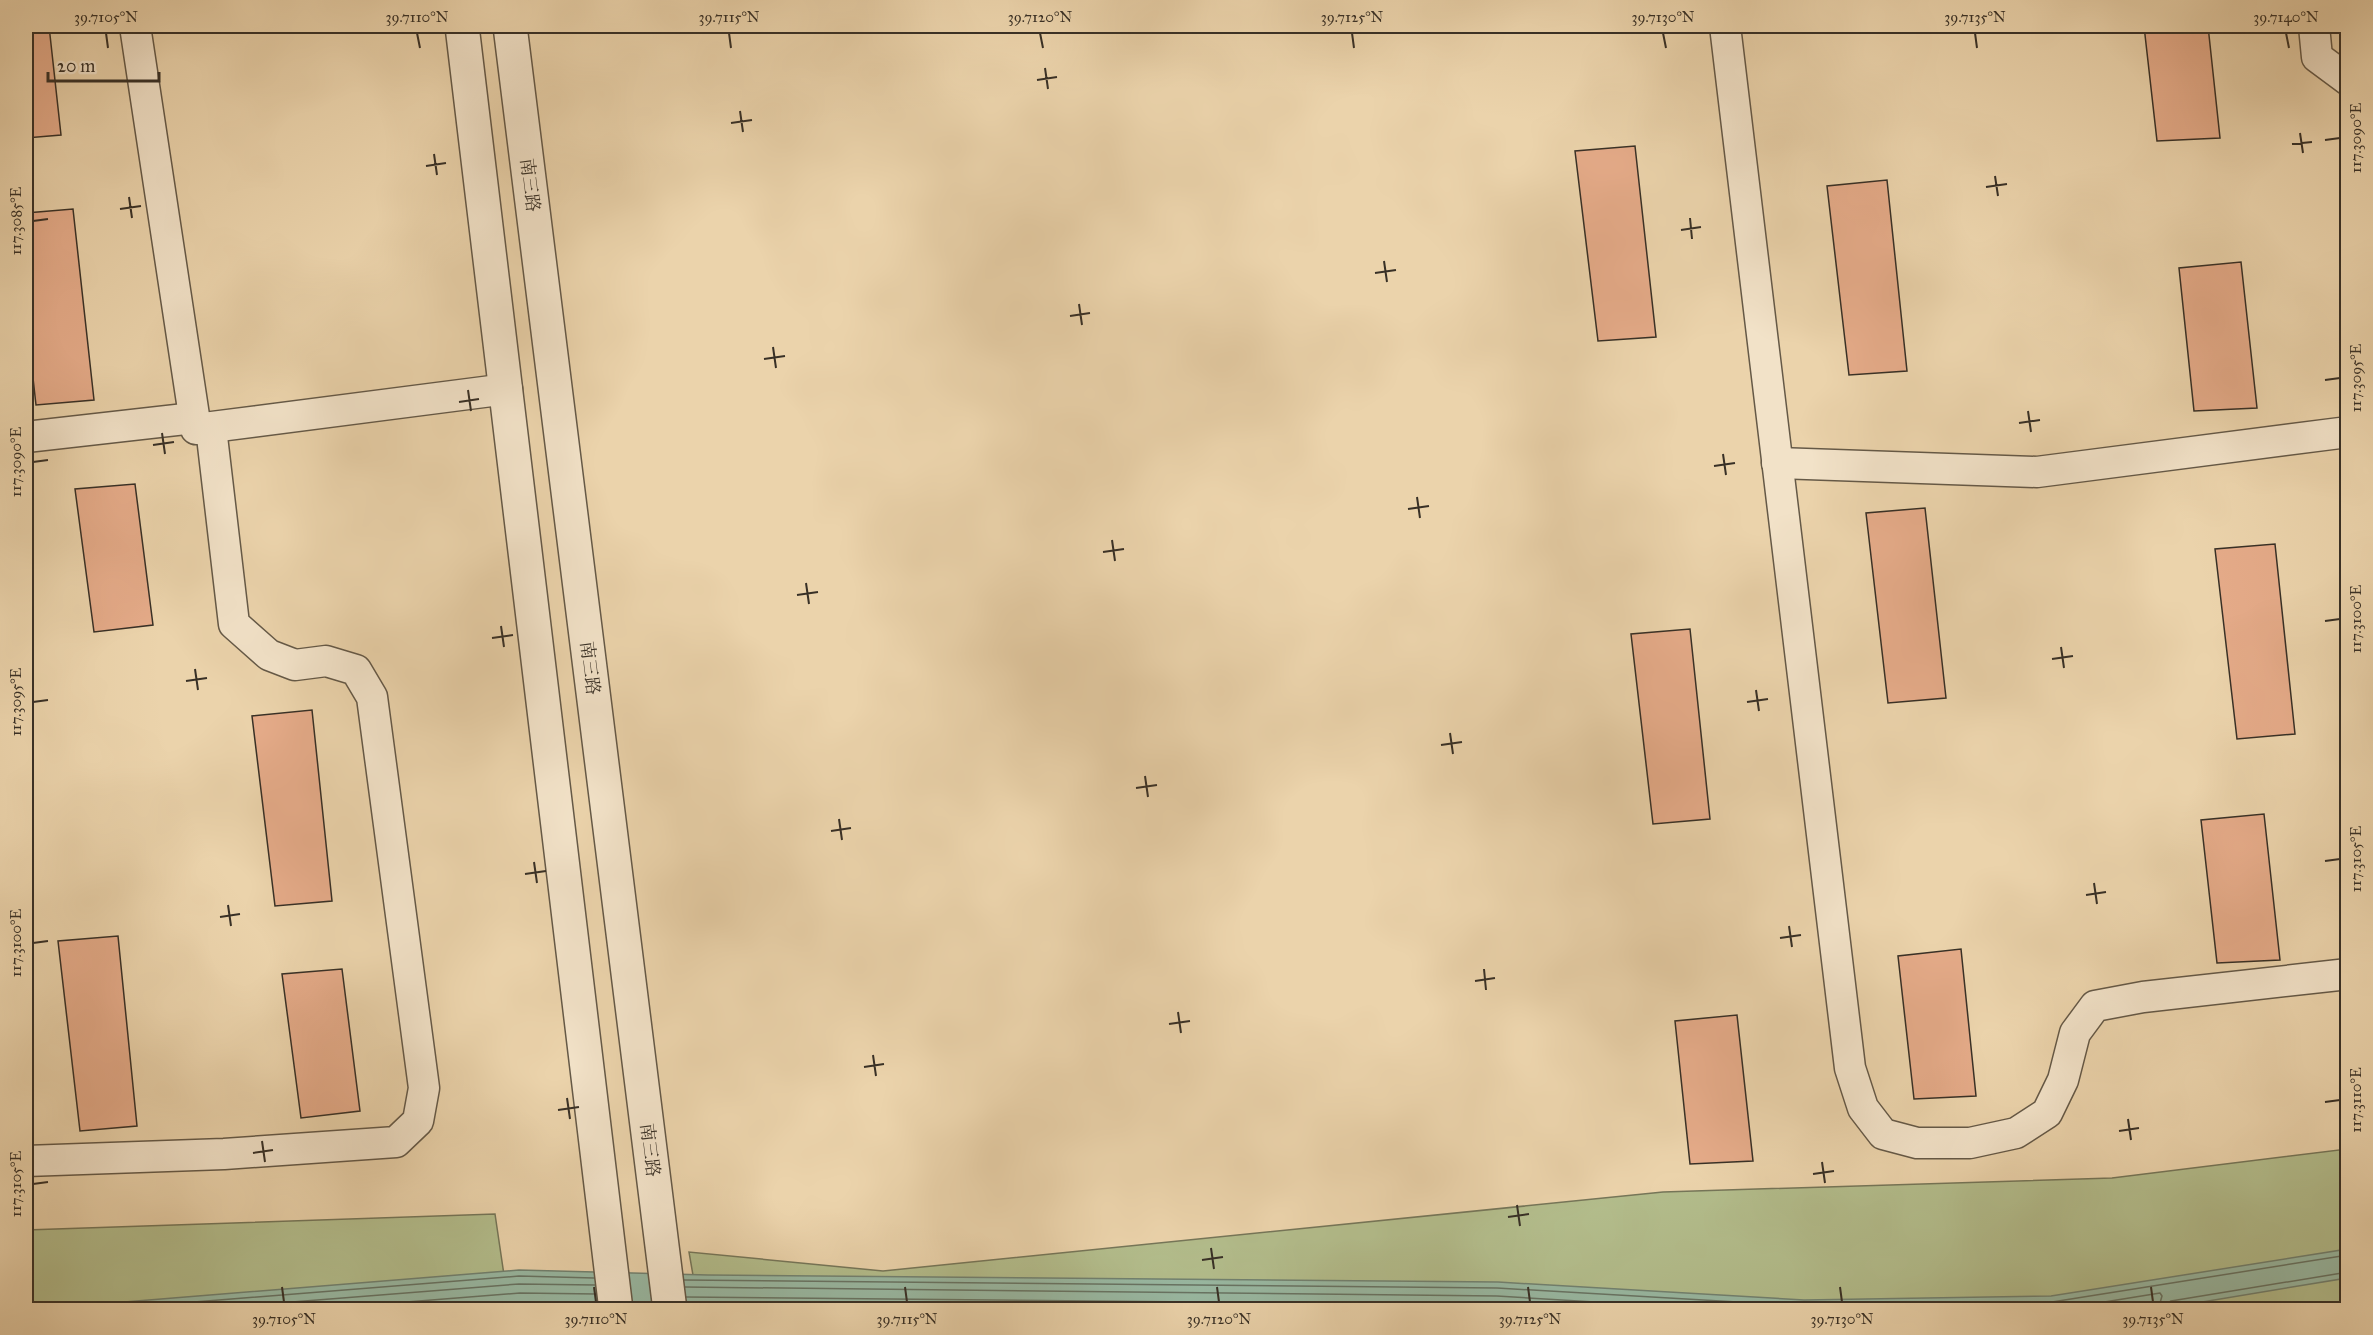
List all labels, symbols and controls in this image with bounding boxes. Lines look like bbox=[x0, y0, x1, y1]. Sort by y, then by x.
text: 39.7105°N bbox=[74, 8, 138, 26]
text: 39.7110°N bbox=[386, 8, 449, 26]
text: 39.7115°N bbox=[698, 8, 760, 26]
text: 39.7120°N bbox=[1008, 8, 1073, 26]
text: 39.7125°N bbox=[1321, 8, 1384, 26]
text: 39.7130°N bbox=[1631, 8, 1695, 26]
text: 39.7135°N bbox=[1944, 8, 2006, 26]
text: 39.7140°N bbox=[2253, 8, 2319, 26]
scale bar bbox=[48, 45, 159, 83]
text: 20 m bbox=[57, 55, 95, 77]
text: 117.3090°E bbox=[2347, 103, 2365, 173]
street label: 南三路 bbox=[516, 157, 544, 213]
text: 117.3085°E bbox=[7, 186, 25, 255]
text: 117.3095°E bbox=[2347, 343, 2365, 412]
text: 117.3090°E bbox=[7, 427, 25, 497]
text: 117.3100°E bbox=[2347, 585, 2365, 653]
street label: 南三路 bbox=[576, 640, 604, 696]
text: 117.3095°E bbox=[7, 667, 25, 736]
text: 117.3105°E bbox=[2347, 825, 2365, 892]
text: 117.3100°E bbox=[7, 909, 25, 977]
text: 117.3110°E bbox=[2347, 1067, 2365, 1133]
street label: 南三路 bbox=[636, 1122, 664, 1178]
text: 117.3105°E bbox=[7, 1150, 25, 1217]
text: 39.7105°N bbox=[252, 1310, 316, 1328]
text: 39.7110°N bbox=[565, 1310, 628, 1328]
text: 39.7115°N bbox=[876, 1310, 938, 1328]
text: 39.7120°N bbox=[1187, 1310, 1252, 1328]
text: 39.7125°N bbox=[1499, 1310, 1562, 1328]
text: 39.7130°N bbox=[1810, 1310, 1874, 1328]
text: 39.7135°N bbox=[2122, 1310, 2184, 1328]

